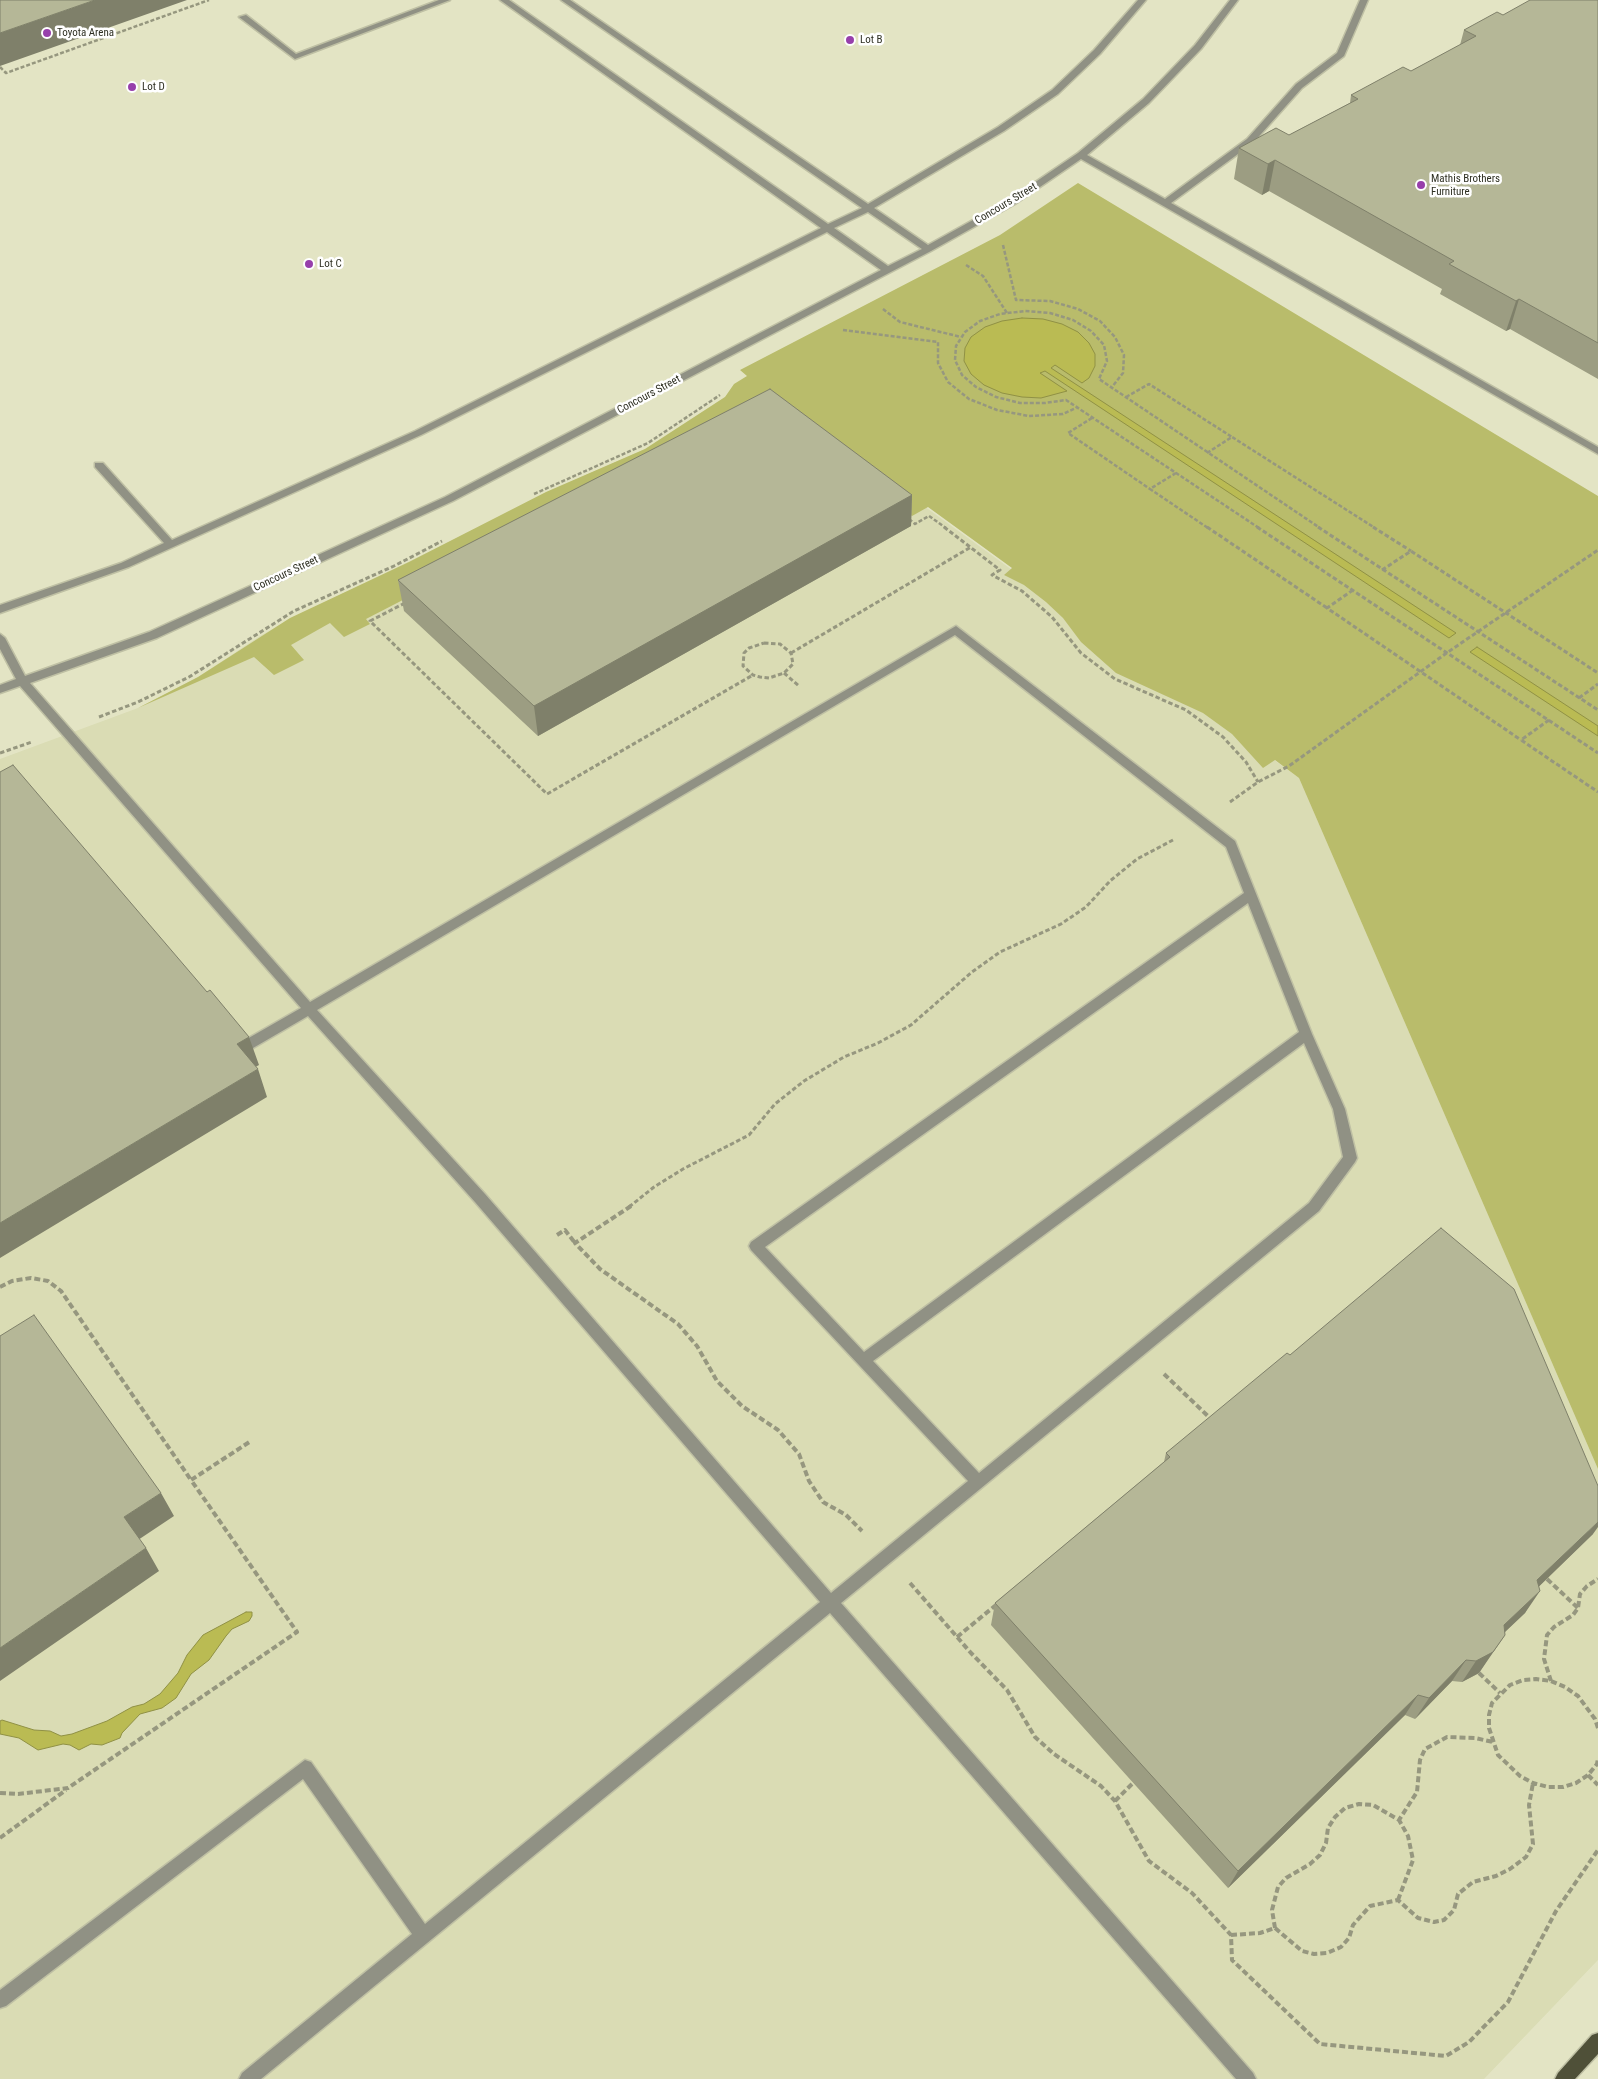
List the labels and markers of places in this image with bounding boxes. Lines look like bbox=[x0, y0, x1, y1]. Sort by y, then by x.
place label: Toyota Arena bbox=[57, 26, 114, 40]
marker: Toyota Arena bbox=[41, 27, 53, 39]
place label: Lot B bbox=[860, 33, 883, 47]
marker: Lot B bbox=[844, 34, 856, 46]
place label: Lot D bbox=[142, 80, 165, 94]
marker: Lot D bbox=[126, 81, 138, 93]
place label: Mathis Brothers Furniture bbox=[1431, 172, 1500, 198]
marker: Mathis Brothers Furniture bbox=[1415, 179, 1427, 191]
place label: Lot C bbox=[319, 257, 342, 271]
marker: Lot C bbox=[303, 258, 315, 270]

